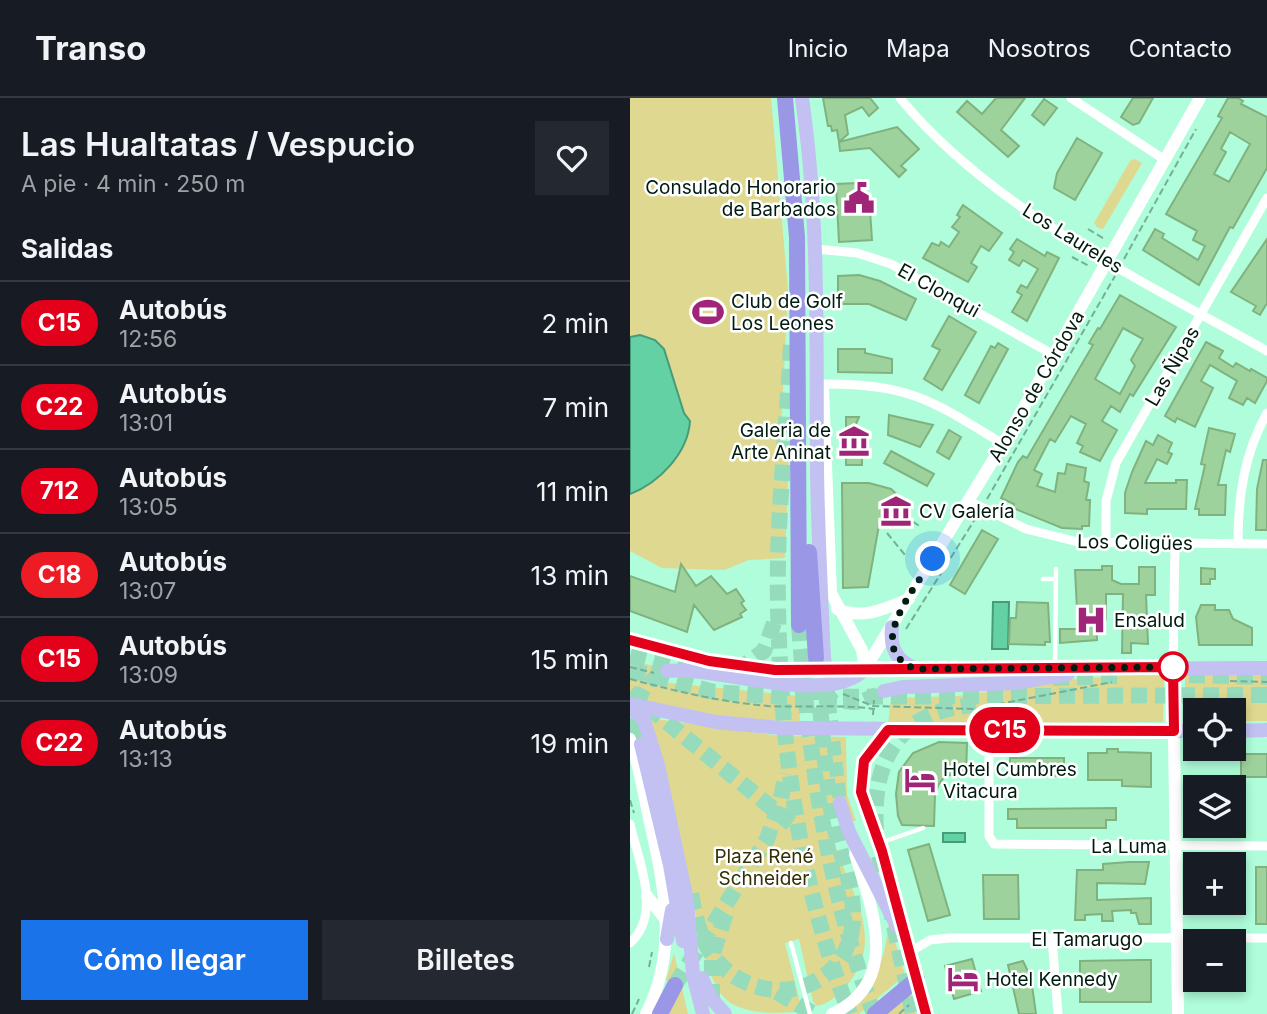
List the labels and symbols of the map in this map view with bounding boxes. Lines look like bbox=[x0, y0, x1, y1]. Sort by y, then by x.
place label: Consulado Honorario de Barbados bbox=[645, 176, 836, 221]
public building icon: Consulado Honorario de Barbados bbox=[842, 181, 876, 215]
street label: Los Laureles bbox=[1018, 199, 1127, 278]
street label: El Clonqui bbox=[894, 259, 984, 322]
place label: Club de Golf Los Leones bbox=[731, 290, 843, 335]
sports icon: Club de Golf Los Leones bbox=[691, 295, 725, 329]
street label: Alonso de Córdova bbox=[984, 306, 1089, 466]
street label: Las Ñipas bbox=[1140, 322, 1204, 410]
place label: Galeria de Arte Aninat bbox=[731, 419, 831, 464]
museum icon: Galeria de Arte Aninat bbox=[837, 424, 871, 458]
museum icon: CV Galería bbox=[879, 494, 913, 528]
place label: CV Galería bbox=[919, 500, 1015, 523]
street label: Los Coligües bbox=[1077, 530, 1193, 555]
your location bbox=[915, 541, 950, 576]
hospital icon: Ensalud bbox=[1074, 603, 1108, 637]
place label: Ensalud bbox=[1114, 609, 1185, 632]
unlabelled marker bbox=[1158, 652, 1188, 682]
line badge: C15 bbox=[965, 707, 1045, 753]
place label: Hotel Cumbres Vitacura bbox=[943, 758, 1077, 803]
hotel icon: Hotel Cumbres Vitacura bbox=[903, 763, 937, 797]
street label: La Luma bbox=[1091, 835, 1167, 858]
park label: Plaza René Schneider bbox=[714, 845, 814, 890]
street label: El Tamarugo bbox=[1031, 928, 1143, 951]
hotel icon: Hotel Kennedy bbox=[946, 962, 980, 996]
place label: Hotel Kennedy bbox=[986, 968, 1118, 991]

